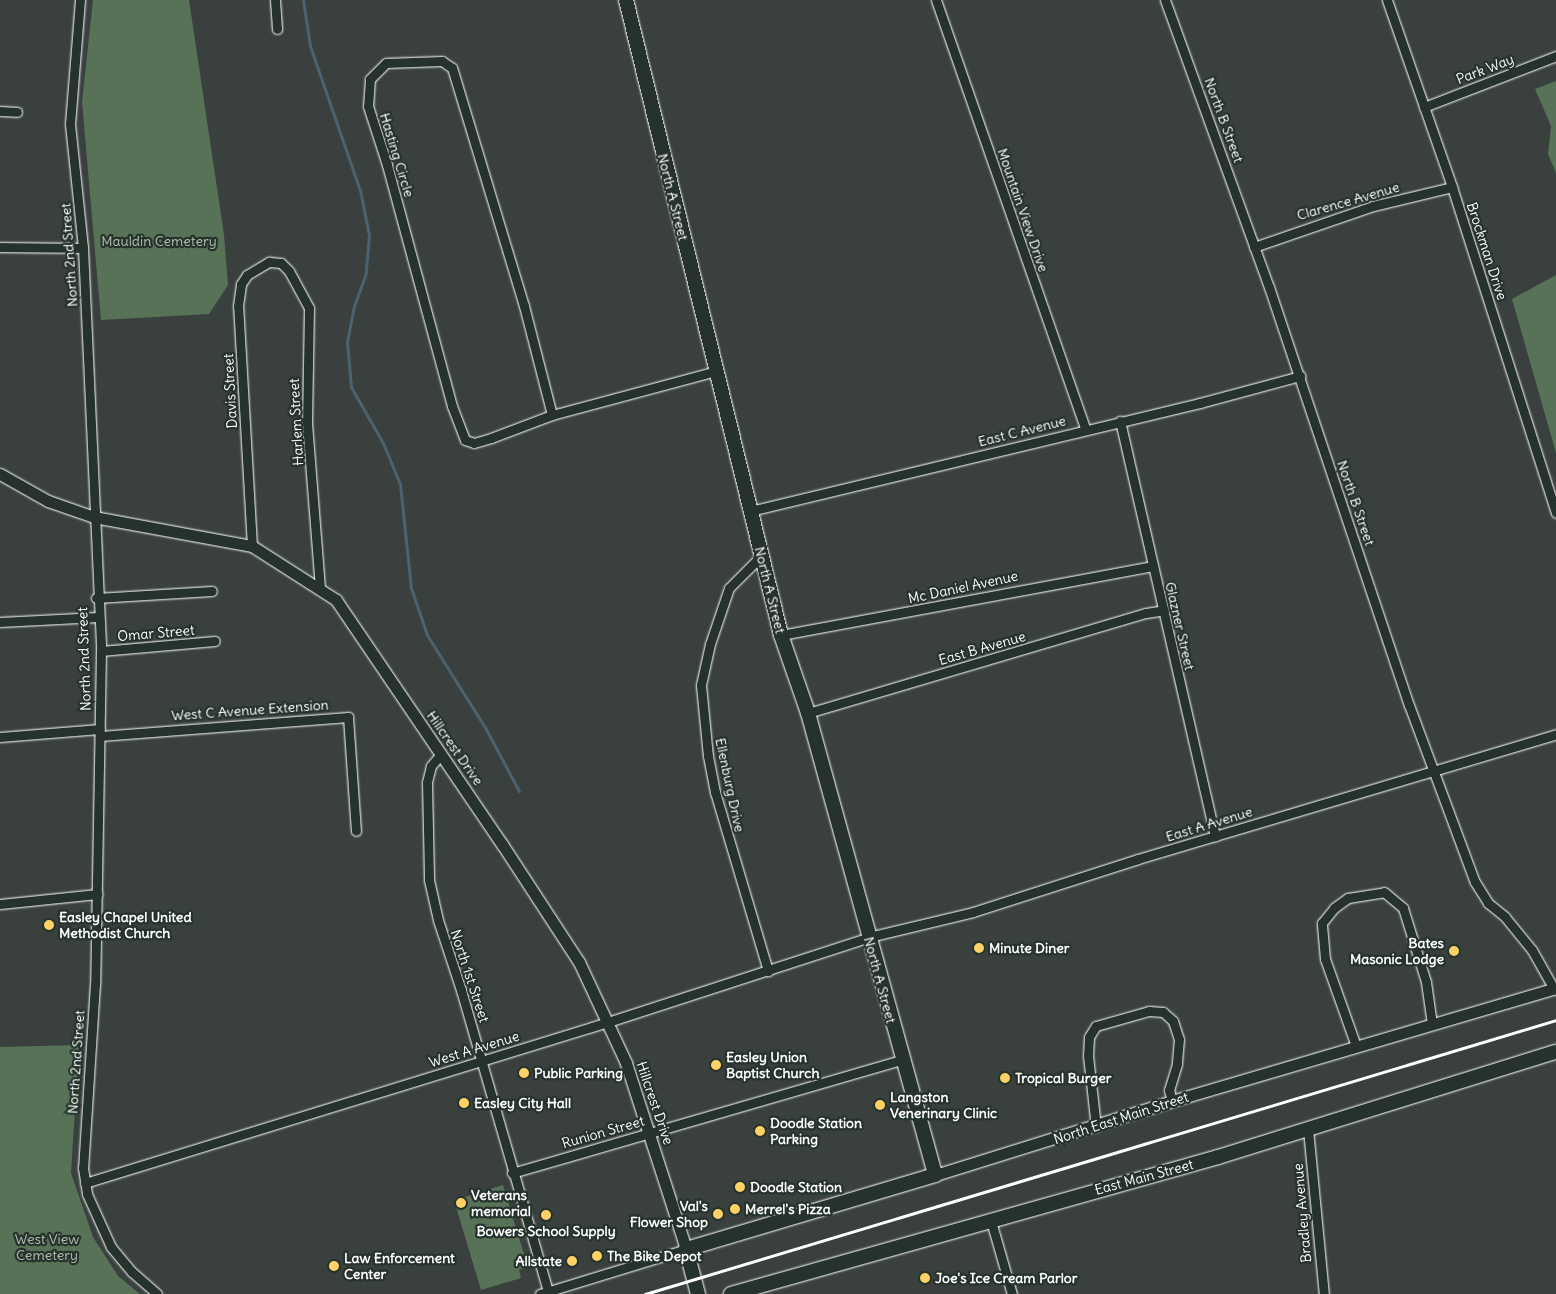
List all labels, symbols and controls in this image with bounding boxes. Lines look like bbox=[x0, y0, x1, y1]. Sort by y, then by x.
street label: Park Way bbox=[1454, 50, 1516, 88]
street label: North B Street bbox=[1201, 75, 1247, 165]
street label: Hasting Circle bbox=[376, 111, 418, 199]
street label: Mountain View Drive bbox=[994, 146, 1052, 274]
street label: North A Street bbox=[654, 152, 692, 242]
street label: Clarence Avenue bbox=[1295, 178, 1401, 224]
street label: Brockman Drive bbox=[1463, 200, 1511, 302]
street label: North 2nd Street bbox=[57, 203, 81, 307]
park label: Mauldin Cemetery bbox=[101, 233, 217, 249]
street label: Davis Street bbox=[220, 353, 240, 429]
street label: Harlem Street bbox=[285, 378, 307, 466]
street label: East C Avenue bbox=[976, 412, 1068, 450]
street label: North B Street bbox=[1334, 458, 1378, 548]
street label: North A Street bbox=[751, 545, 789, 635]
street label: Mc Daniel Avenue bbox=[907, 567, 1019, 607]
street label: Glazner Street bbox=[1162, 580, 1198, 672]
street label: North 2nd Street bbox=[74, 607, 94, 711]
street label: Omar Street bbox=[117, 621, 195, 645]
street label: East B Avenue bbox=[936, 628, 1028, 668]
street label: West C Avenue Extension bbox=[171, 696, 329, 724]
street label: Hillcrest Drive bbox=[423, 708, 487, 788]
street label: Ellenburg Drive bbox=[712, 736, 748, 834]
street label: East A Avenue bbox=[1164, 803, 1254, 845]
place label: Easley Chapel United Methodist Church bbox=[59, 909, 192, 942]
marker: Easley Chapel United Methodist Church bbox=[43, 919, 55, 931]
street label: North 1st Street bbox=[447, 927, 493, 1025]
street label: North A Street bbox=[860, 935, 900, 1025]
place label: Bates Masonic Lodge bbox=[1350, 935, 1444, 968]
place label: Minute Diner bbox=[989, 940, 1070, 956]
marker: Minute Diner bbox=[973, 942, 985, 954]
marker: Bates Masonic Lodge bbox=[1448, 945, 1460, 957]
street label: North 2nd Street bbox=[64, 1010, 88, 1114]
street label: West A Avenue bbox=[427, 1027, 521, 1071]
place label: Easley Union Baptist Church bbox=[726, 1049, 820, 1082]
street label: Hillcrest Drive bbox=[633, 1059, 677, 1147]
marker: Easley Union Baptist Church bbox=[710, 1059, 722, 1071]
place label: Public Parking bbox=[534, 1065, 623, 1081]
marker: Public Parking bbox=[518, 1067, 530, 1079]
place label: Tropical Burger bbox=[1015, 1070, 1111, 1086]
marker: Tropical Burger bbox=[999, 1072, 1011, 1084]
street label: North East Main Street bbox=[1051, 1088, 1191, 1148]
place label: Langston Venerinary Clinic bbox=[890, 1089, 997, 1122]
place label: Easley City Hall bbox=[474, 1095, 571, 1111]
marker: Easley City Hall bbox=[458, 1097, 470, 1109]
marker: Langston Venerinary Clinic bbox=[874, 1099, 886, 1111]
street label: Runion Street bbox=[560, 1112, 646, 1152]
place label: Doodle Station Parking bbox=[770, 1115, 862, 1148]
marker: Doodle Station Parking bbox=[754, 1125, 766, 1137]
street label: East Main Street bbox=[1093, 1156, 1195, 1198]
street label: Bradley Avenue bbox=[1289, 1163, 1315, 1263]
place label: Doodle Station bbox=[750, 1179, 842, 1195]
marker: Doodle Station bbox=[734, 1181, 746, 1193]
place label: Veterans memorial bbox=[471, 1187, 531, 1220]
marker: Veterans memorial bbox=[455, 1197, 467, 1209]
place label: Val's Flower Shop bbox=[630, 1198, 708, 1230]
place label: Merrel's Pizza bbox=[745, 1201, 831, 1217]
marker: Merrel's Pizza bbox=[729, 1203, 741, 1215]
marker: Val's Flower Shop bbox=[712, 1208, 724, 1220]
marker: Bowers School Supply bbox=[540, 1209, 552, 1221]
place label: Bowers School Supply bbox=[476, 1223, 616, 1239]
park label: West View Cemetery bbox=[15, 1231, 79, 1264]
place label: The Bike Depot bbox=[607, 1248, 701, 1264]
place label: Law Enforcement Center bbox=[344, 1250, 455, 1282]
marker: The Bike Depot bbox=[591, 1250, 603, 1262]
place label: Allstate bbox=[516, 1253, 562, 1269]
marker: Allstate bbox=[566, 1255, 578, 1267]
marker: Law Enforcement Center bbox=[328, 1260, 340, 1272]
place label: Joe's Ice Cream Parlor bbox=[935, 1270, 1077, 1286]
marker: Joe's Ice Cream Parlor bbox=[919, 1272, 931, 1284]

